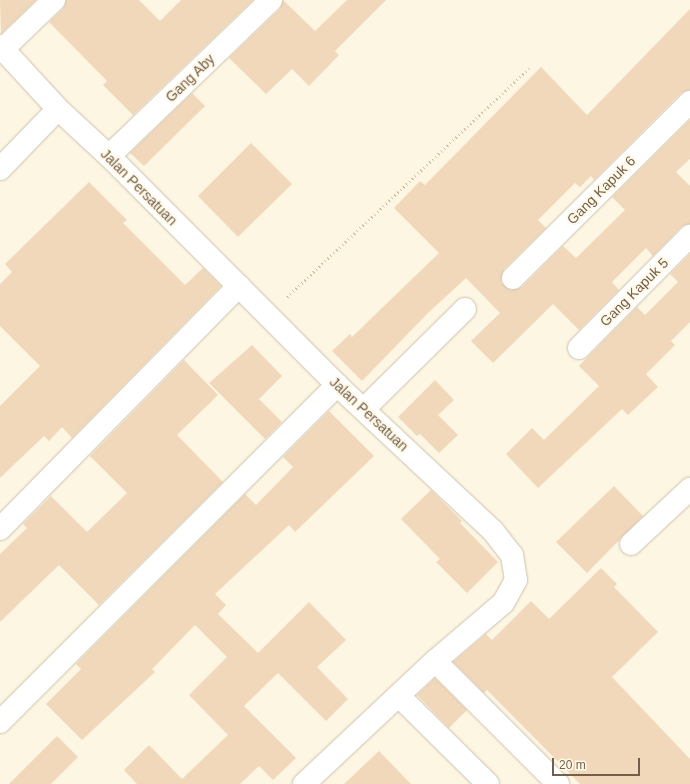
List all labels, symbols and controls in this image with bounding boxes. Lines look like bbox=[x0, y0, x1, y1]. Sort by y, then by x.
street label: Gang Aby bbox=[162, 50, 218, 106]
street label: Jalan Persatuan bbox=[97, 145, 181, 229]
street label: Gang Kapuk 6 bbox=[563, 152, 639, 228]
street label: Gang Kapuk 5 bbox=[596, 254, 672, 330]
street label: Jalan Persatuan bbox=[326, 373, 412, 455]
scale bar bbox=[554, 750, 642, 776]
text: 20 m bbox=[559, 758, 586, 772]

